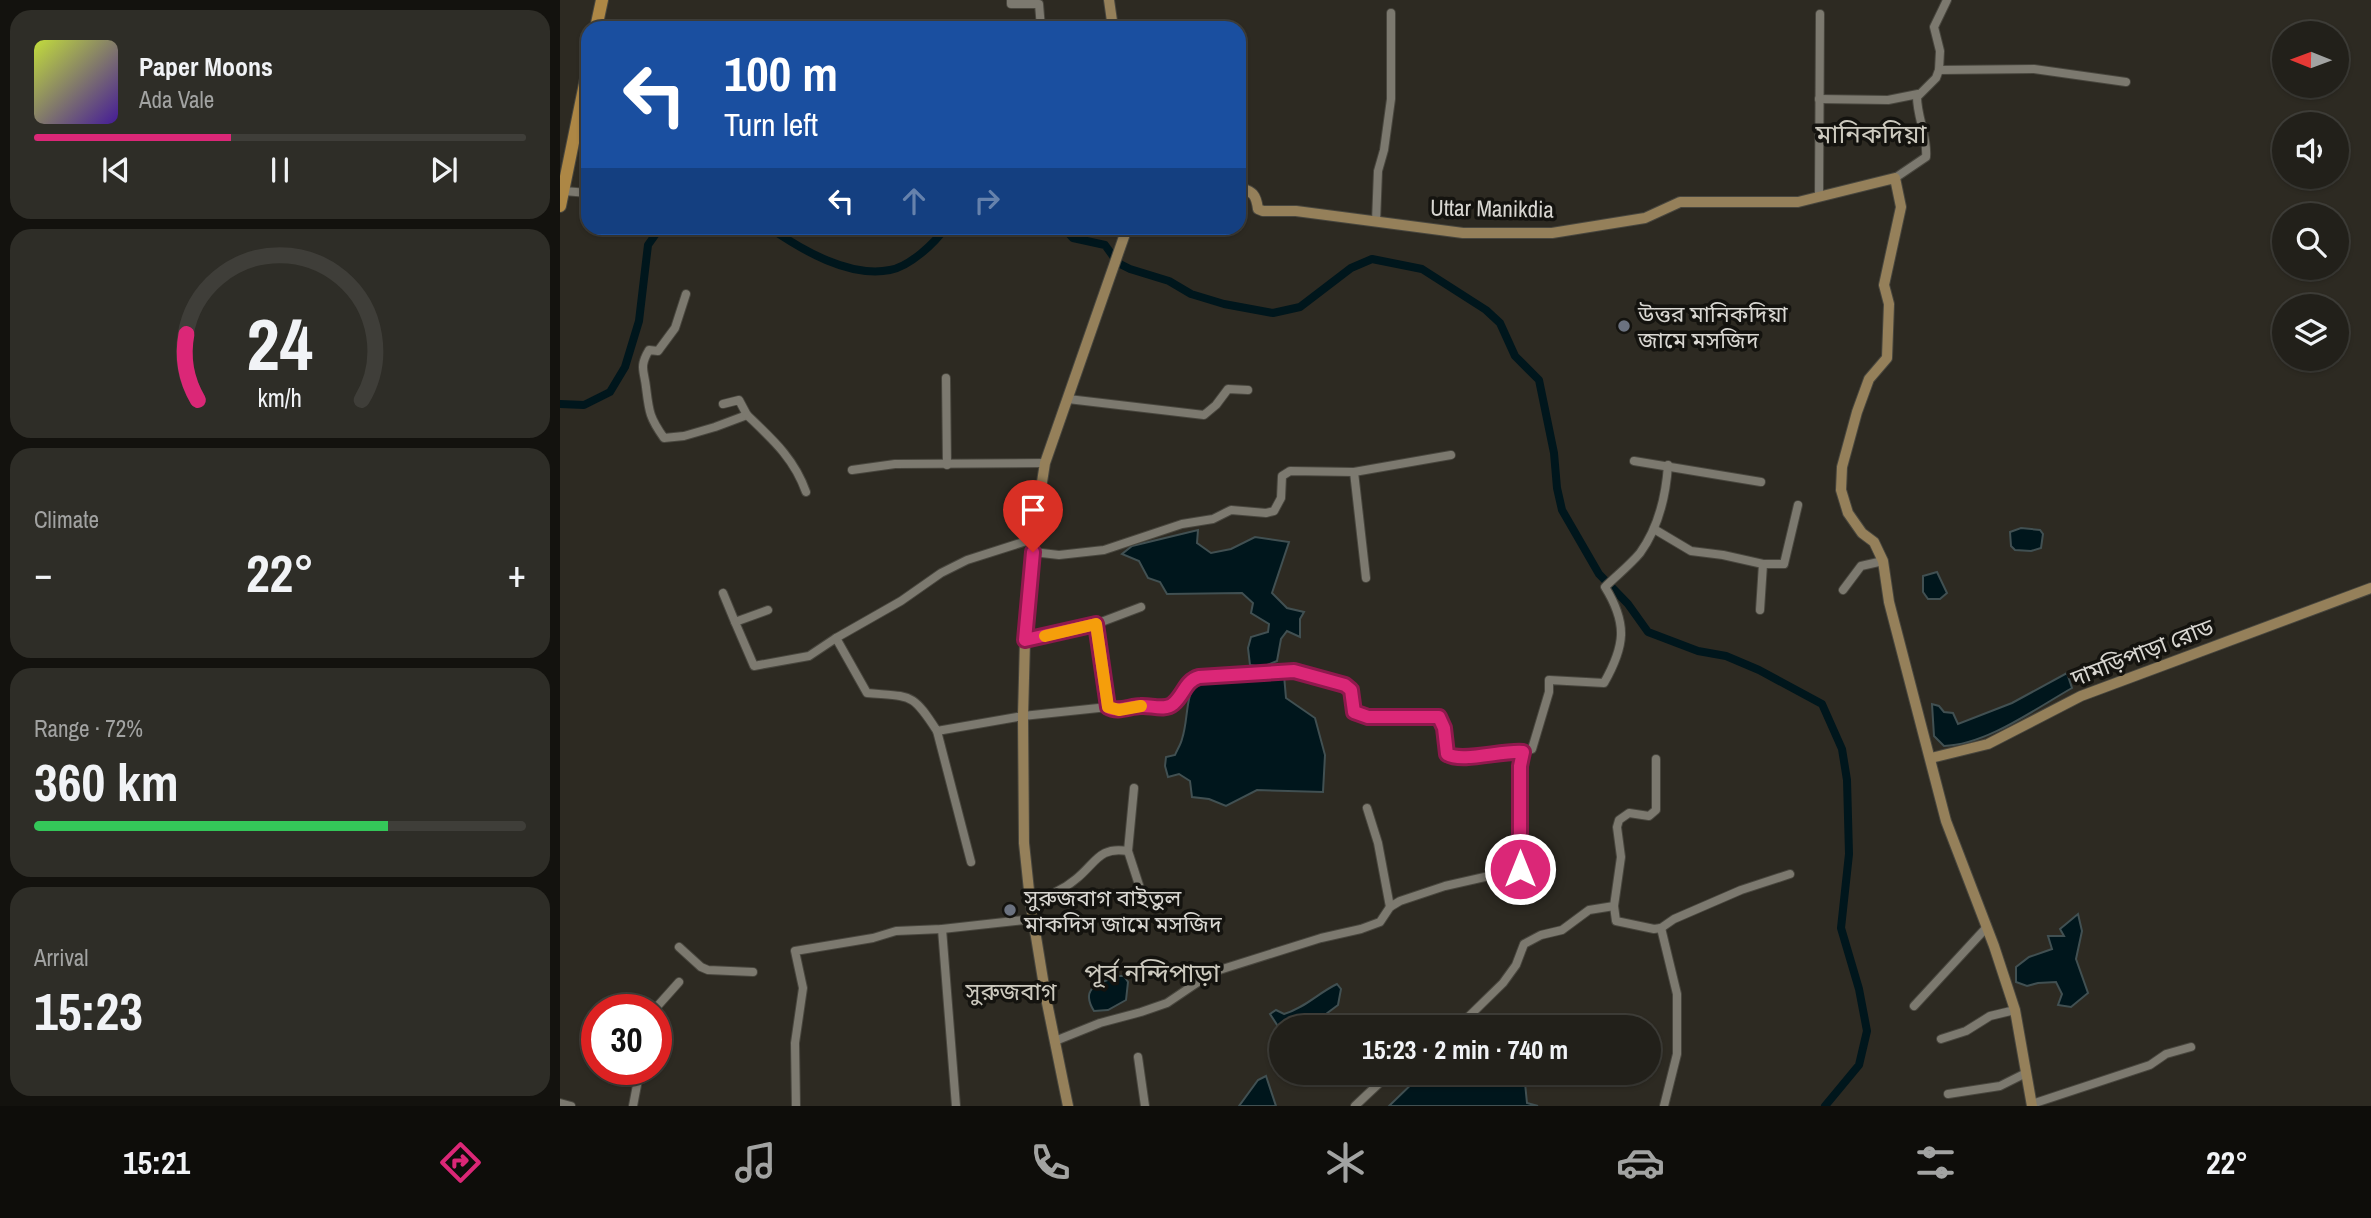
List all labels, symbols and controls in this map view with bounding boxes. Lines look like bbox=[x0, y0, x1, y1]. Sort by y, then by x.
north arrow bbox=[2272, 21, 2348, 98]
map controls bbox=[2272, 21, 2349, 371]
text: 100 m bbox=[724, 40, 838, 106]
text: Paper Moons bbox=[139, 49, 273, 84]
icon: left bbox=[609, 49, 700, 140]
text: Ada Vale bbox=[139, 84, 214, 115]
text: Turn left bbox=[724, 103, 818, 146]
button: sound bbox=[2272, 112, 2349, 189]
district label: মানিকদিয়া bbox=[1815, 116, 1928, 151]
icon: previous bbox=[97, 151, 135, 189]
icon: pause bbox=[261, 151, 299, 189]
icon: next bbox=[425, 151, 463, 189]
icon: left bbox=[822, 182, 860, 220]
icon: ahead bbox=[895, 182, 933, 220]
icon: right bbox=[968, 182, 1006, 220]
street label: Uttar Manikdia bbox=[1430, 191, 1555, 225]
button: search bbox=[2272, 203, 2349, 280]
button: layers bbox=[2272, 294, 2349, 371]
text: 24 bbox=[247, 295, 313, 393]
place label: উত্তর মানিকদিয়া জামে মসজিদ bbox=[1637, 298, 1789, 355]
marker: উত্তর মানিকদিয়া জামে মসজিদ bbox=[1616, 318, 1632, 334]
text: km/h bbox=[258, 381, 302, 415]
pin bbox=[1003, 480, 1063, 552]
icon: arrive bbox=[1014, 491, 1052, 529]
text: Climate bbox=[34, 504, 99, 535]
text: 22° bbox=[246, 538, 314, 608]
text: − bbox=[34, 548, 52, 599]
text: + bbox=[508, 548, 526, 599]
street label: দামড়িপাড়া রোড bbox=[2065, 610, 2218, 694]
text: Range · 72% bbox=[34, 713, 143, 744]
text: 360 km bbox=[34, 747, 179, 817]
position arrow bbox=[1483, 832, 1557, 906]
place label: সুরুজবাগ বাইতুল মাকদিস জামে মসজিদ bbox=[1023, 882, 1222, 939]
marker: সুরুজবাগ বাইতুল মাকদিস জামে মসজিদ bbox=[1002, 902, 1018, 918]
text: Arrival bbox=[34, 942, 89, 973]
district label: পূর্ব নন্দিপাড়া bbox=[1084, 955, 1221, 990]
district label: সুরুজবাগ bbox=[965, 975, 1057, 1007]
text: 15:23 bbox=[34, 976, 143, 1046]
speed limit sign: 30 bbox=[581, 994, 672, 1085]
text: 15:23 · 2 min · 740 m bbox=[1362, 1032, 1568, 1067]
icon: directions bbox=[436, 1138, 485, 1187]
icon: music bbox=[731, 1138, 780, 1187]
icon: phone bbox=[1026, 1138, 1075, 1187]
icon: climate bbox=[1321, 1138, 1370, 1187]
icon: car bbox=[1616, 1138, 1665, 1187]
icon: filters bbox=[1911, 1138, 1960, 1187]
text: 15:21 bbox=[123, 1141, 190, 1184]
text: 22° bbox=[2206, 1141, 2248, 1184]

